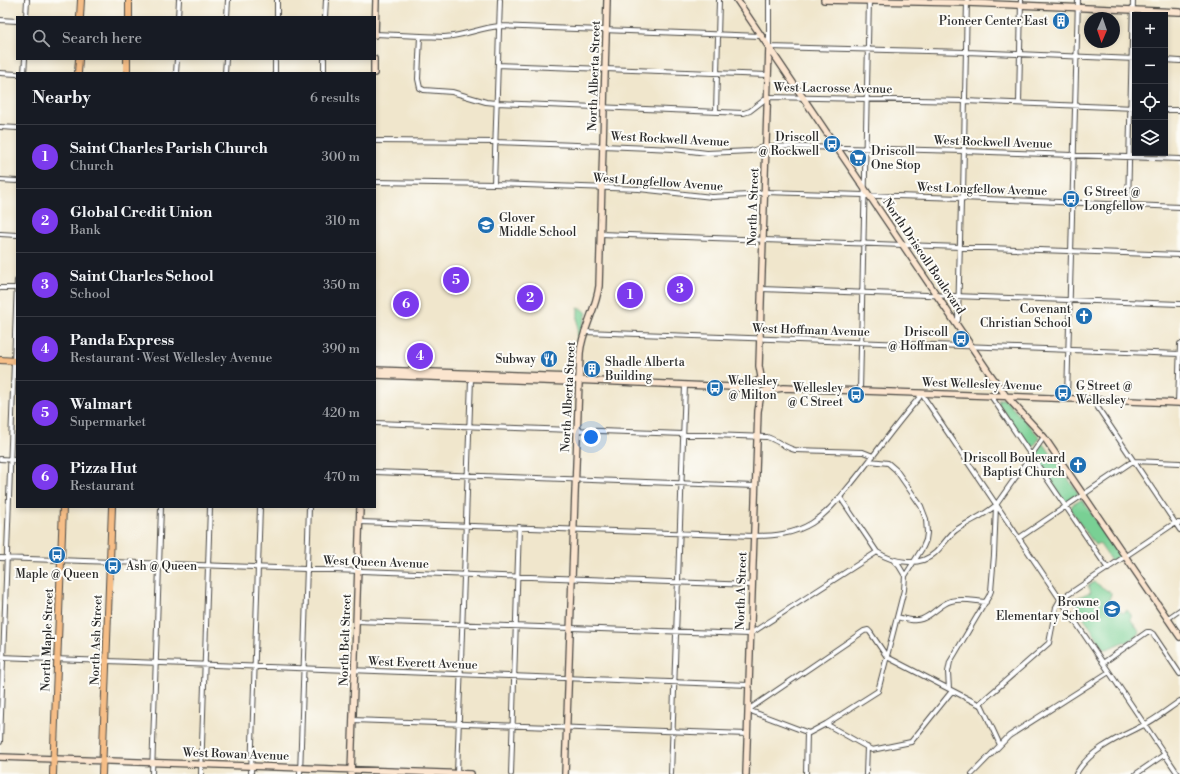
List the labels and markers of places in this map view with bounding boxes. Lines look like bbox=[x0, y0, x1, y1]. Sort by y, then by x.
building icon: Pioneer Center East bbox=[1051, 11, 1071, 31]
place label: Pioneer Center East bbox=[939, 14, 1049, 29]
place label: Driscoll @ Rockwell bbox=[758, 130, 819, 159]
bus stop icon: Driscoll @ Rockwell bbox=[822, 134, 842, 154]
place label: Driscoll One Stop bbox=[871, 144, 921, 173]
supermarket icon: Driscoll One Stop bbox=[848, 148, 868, 168]
place label: G Street @ Longfellow bbox=[1084, 185, 1145, 214]
bus stop icon: G Street @ Longfellow bbox=[1061, 189, 1081, 209]
place label: Glover Middle School bbox=[499, 211, 577, 240]
school or university icon: Glover Middle School bbox=[476, 215, 496, 235]
pin: 5 bbox=[443, 265, 469, 295]
pin: 3 bbox=[667, 274, 693, 304]
pin: 1 bbox=[617, 280, 643, 310]
pin: 2 bbox=[517, 283, 543, 313]
pin: 6 bbox=[393, 289, 419, 319]
place label: Covenant Christian School bbox=[980, 302, 1072, 331]
church icon: Covenant Christian School bbox=[1074, 306, 1094, 326]
place label: Driscoll @ Hoffman bbox=[888, 325, 948, 354]
bus stop icon: Driscoll @ Hoffman bbox=[951, 329, 971, 349]
pin: 4 bbox=[407, 341, 433, 371]
restaurant icon: Subway bbox=[539, 349, 559, 369]
place label: Subway bbox=[495, 352, 536, 367]
place label: Shadle Alberta Building bbox=[604, 355, 686, 384]
building icon: Shadle Alberta Building bbox=[582, 359, 602, 379]
place label: Wellesley @ Milton bbox=[727, 374, 778, 403]
bus stop icon: Wellesley @ Milton bbox=[705, 378, 725, 398]
place label: G Street @ Wellesley bbox=[1075, 379, 1132, 408]
place label: Wellesley @ C Street bbox=[787, 381, 844, 410]
bus stop icon: G Street @ Wellesley bbox=[1053, 383, 1073, 403]
bus stop icon: Wellesley @ C Street bbox=[846, 385, 866, 405]
place label: Driscoll Boulevard Baptist Church bbox=[963, 451, 1065, 480]
church icon: Driscoll Boulevard Baptist Church bbox=[1068, 455, 1088, 475]
bus stop icon: Maple @ Queen bbox=[47, 545, 67, 565]
bus stop icon: Ash @ Queen bbox=[103, 556, 123, 576]
place label: Ash @ Queen bbox=[125, 559, 197, 574]
place label: Maple @ Queen bbox=[15, 567, 99, 582]
place label: Browne Elementary School bbox=[996, 595, 1099, 624]
school or university icon: Browne Elementary School bbox=[1102, 599, 1122, 619]

